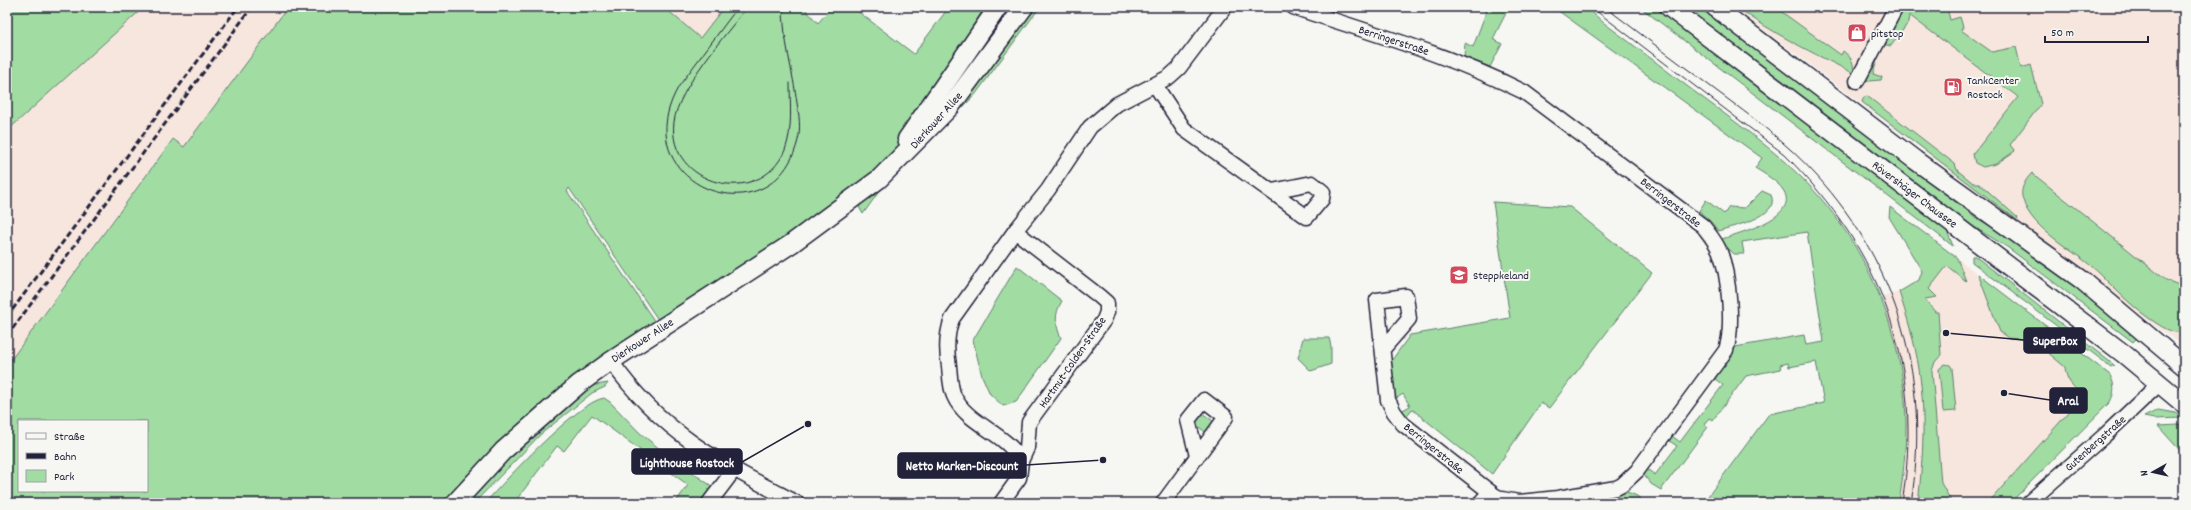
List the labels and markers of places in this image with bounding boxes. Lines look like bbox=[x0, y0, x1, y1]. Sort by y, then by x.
shop icon: pitstop bbox=[1846, 22, 1868, 44]
place label: pitstop bbox=[1871, 26, 1904, 43]
place label: TankCenter Rostock bbox=[1967, 73, 2019, 104]
fuel station icon: TankCenter Rostock bbox=[1942, 76, 1964, 98]
school or university icon: Steppkeland bbox=[1448, 264, 1470, 286]
place label: Steppkeland bbox=[1473, 268, 1529, 285]
callout: SuperBox bbox=[2024, 328, 2085, 353]
callout: Aral bbox=[2050, 388, 2087, 413]
callout: Lighthouse Rostock bbox=[632, 449, 742, 474]
callout: Netto Marken-Discount bbox=[898, 453, 1026, 478]

